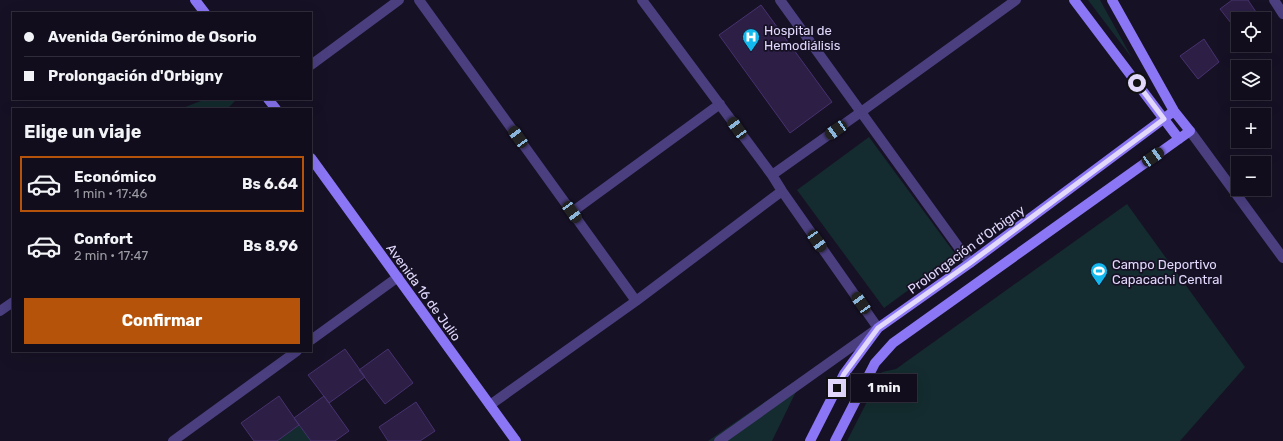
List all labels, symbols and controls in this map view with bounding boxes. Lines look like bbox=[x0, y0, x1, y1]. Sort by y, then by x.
map controls bbox=[1231, 12, 1271, 196]
button: locate bbox=[1231, 12, 1271, 52]
place label: Hospital de Hemodiálisis bbox=[764, 23, 841, 53]
hospital icon: Hospital de Hemodiálisis bbox=[741, 27, 761, 52]
text: Avenida Gerónimo de Osorio bbox=[48, 28, 257, 46]
button: layers bbox=[1231, 60, 1271, 100]
text: Prolongación d'Orbigny bbox=[48, 67, 223, 85]
route start bbox=[1128, 74, 1146, 92]
button: + bbox=[1231, 108, 1271, 148]
car bbox=[725, 115, 749, 141]
car bbox=[823, 118, 849, 142]
text: Elige un viaje bbox=[24, 121, 141, 143]
car bbox=[506, 124, 530, 150]
car bbox=[1140, 145, 1166, 169]
button: − bbox=[1231, 156, 1271, 196]
icon: car bbox=[26, 166, 62, 202]
text: Económico bbox=[74, 168, 156, 186]
text: Bs 6.64 bbox=[242, 175, 298, 193]
text: 1 min · 17:46 bbox=[74, 186, 147, 201]
car bbox=[560, 199, 584, 225]
street label: Prolongación d'Orbigny bbox=[905, 202, 1028, 298]
icon: car bbox=[26, 228, 62, 264]
car bbox=[805, 228, 829, 254]
text: Confort bbox=[74, 230, 133, 248]
text: Bs 8.96 bbox=[243, 237, 298, 255]
street label: Avenida 16 de Julio bbox=[383, 241, 464, 344]
text: 2 min · 17:47 bbox=[74, 248, 148, 263]
place label: Campo Deportivo Capacachi Central bbox=[1112, 257, 1223, 287]
sports icon: Campo Deportivo Capacachi Central bbox=[1089, 261, 1109, 286]
car bbox=[849, 290, 873, 316]
button: Confirmar bbox=[24, 298, 300, 344]
callout: 1 min bbox=[851, 374, 917, 402]
route end bbox=[828, 379, 846, 397]
text: 1 min bbox=[867, 380, 901, 395]

